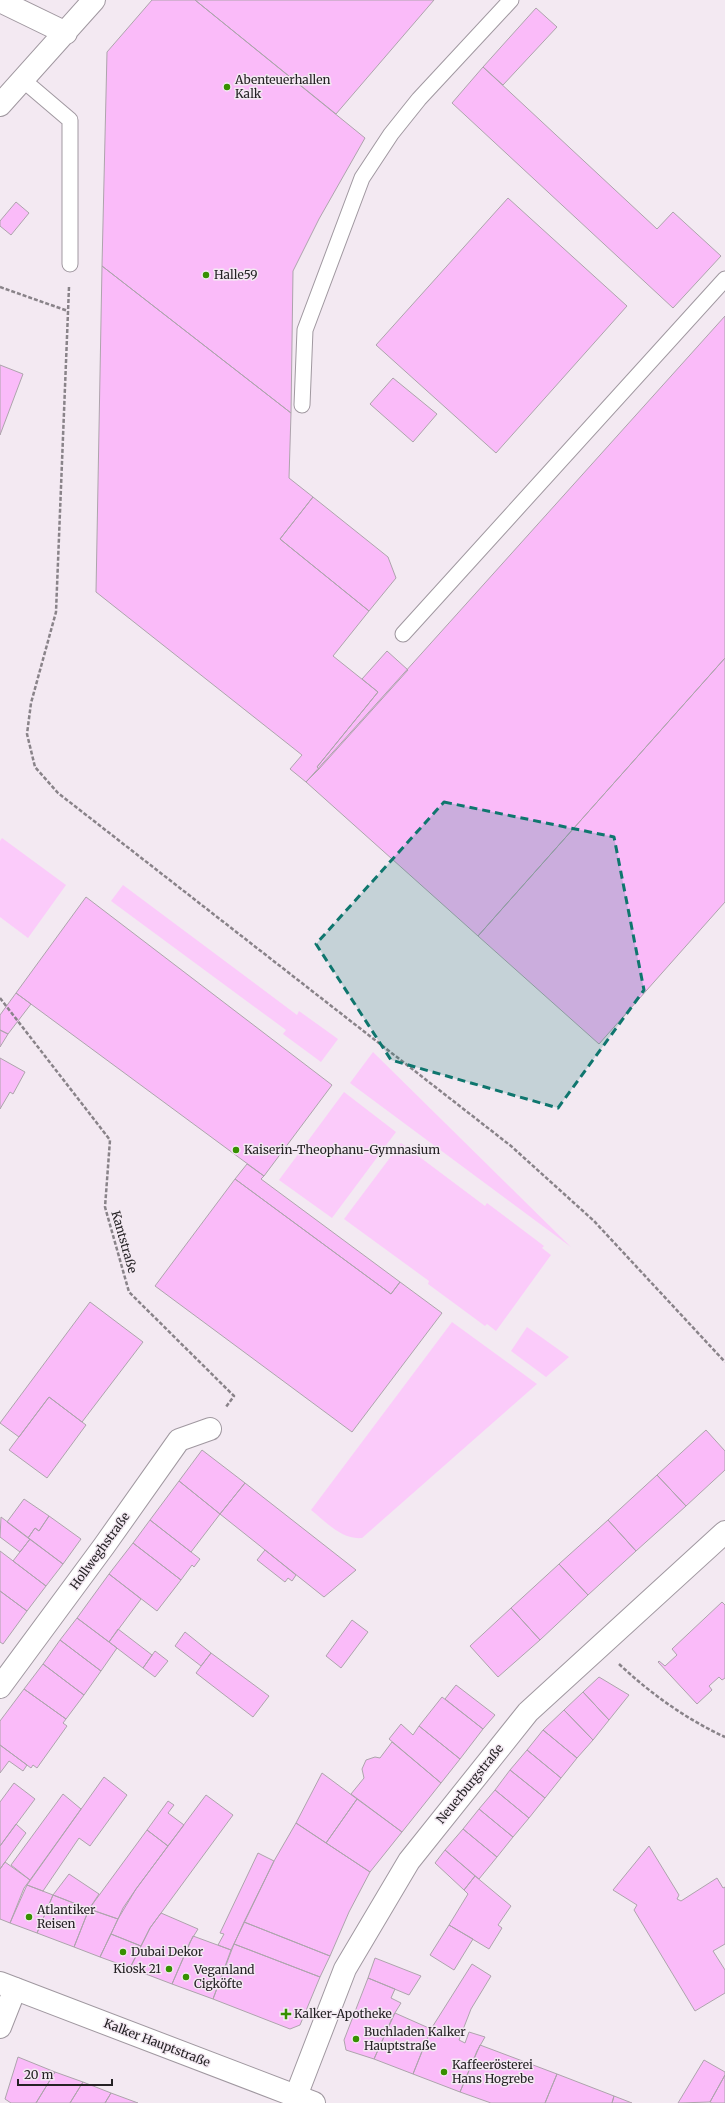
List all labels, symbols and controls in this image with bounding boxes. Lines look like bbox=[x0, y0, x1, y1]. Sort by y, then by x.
place label: Abenteuerhallen Kalk bbox=[234, 72, 331, 101]
marker: Abenteuerhallen Kalk bbox=[222, 82, 232, 92]
place label: Halle59 bbox=[214, 267, 258, 282]
marker: Halle59 bbox=[201, 270, 211, 280]
place label: Kaiserin-Theophanu-Gymnasium bbox=[244, 1142, 440, 1157]
marker: Kaiserin-Theophanu-Gymnasium bbox=[231, 1145, 241, 1155]
street label: Kantstraße bbox=[108, 1209, 141, 1275]
street label: Hollweghstraße bbox=[67, 1509, 133, 1592]
street label: Neuerburgstraße bbox=[433, 1741, 506, 1827]
place label: Atlantiker Reisen bbox=[36, 1902, 96, 1931]
marker: Atlantiker Reisen bbox=[24, 1912, 34, 1922]
place label: Dubai Dekor bbox=[131, 1944, 204, 1959]
marker: Dubai Dekor bbox=[118, 1947, 128, 1957]
place label: Kiosk 21 bbox=[113, 1961, 162, 1976]
place label: Veganland Cigköfte bbox=[193, 1962, 255, 1991]
marker: Kiosk 21 bbox=[164, 1964, 174, 1974]
marker: Veganland Cigköfte bbox=[181, 1972, 191, 1982]
place label: Kalker-Apotheke bbox=[294, 2006, 392, 2021]
marker: Kalker-Apotheke bbox=[281, 2009, 291, 2019]
street label: Kalker Hauptstraße bbox=[102, 2015, 212, 2070]
place label: Buchladen Kalker Hauptstraße bbox=[364, 2024, 466, 2053]
marker: Buchladen Kalker Hauptstraße bbox=[351, 2034, 361, 2044]
place label: Kaffeerösterei Hans Hogrebe bbox=[452, 2057, 534, 2086]
scale bar bbox=[18, 2061, 112, 2087]
text: 20 m bbox=[24, 2067, 53, 2082]
marker: Kaffeerösterei Hans Hogrebe bbox=[439, 2067, 449, 2077]

